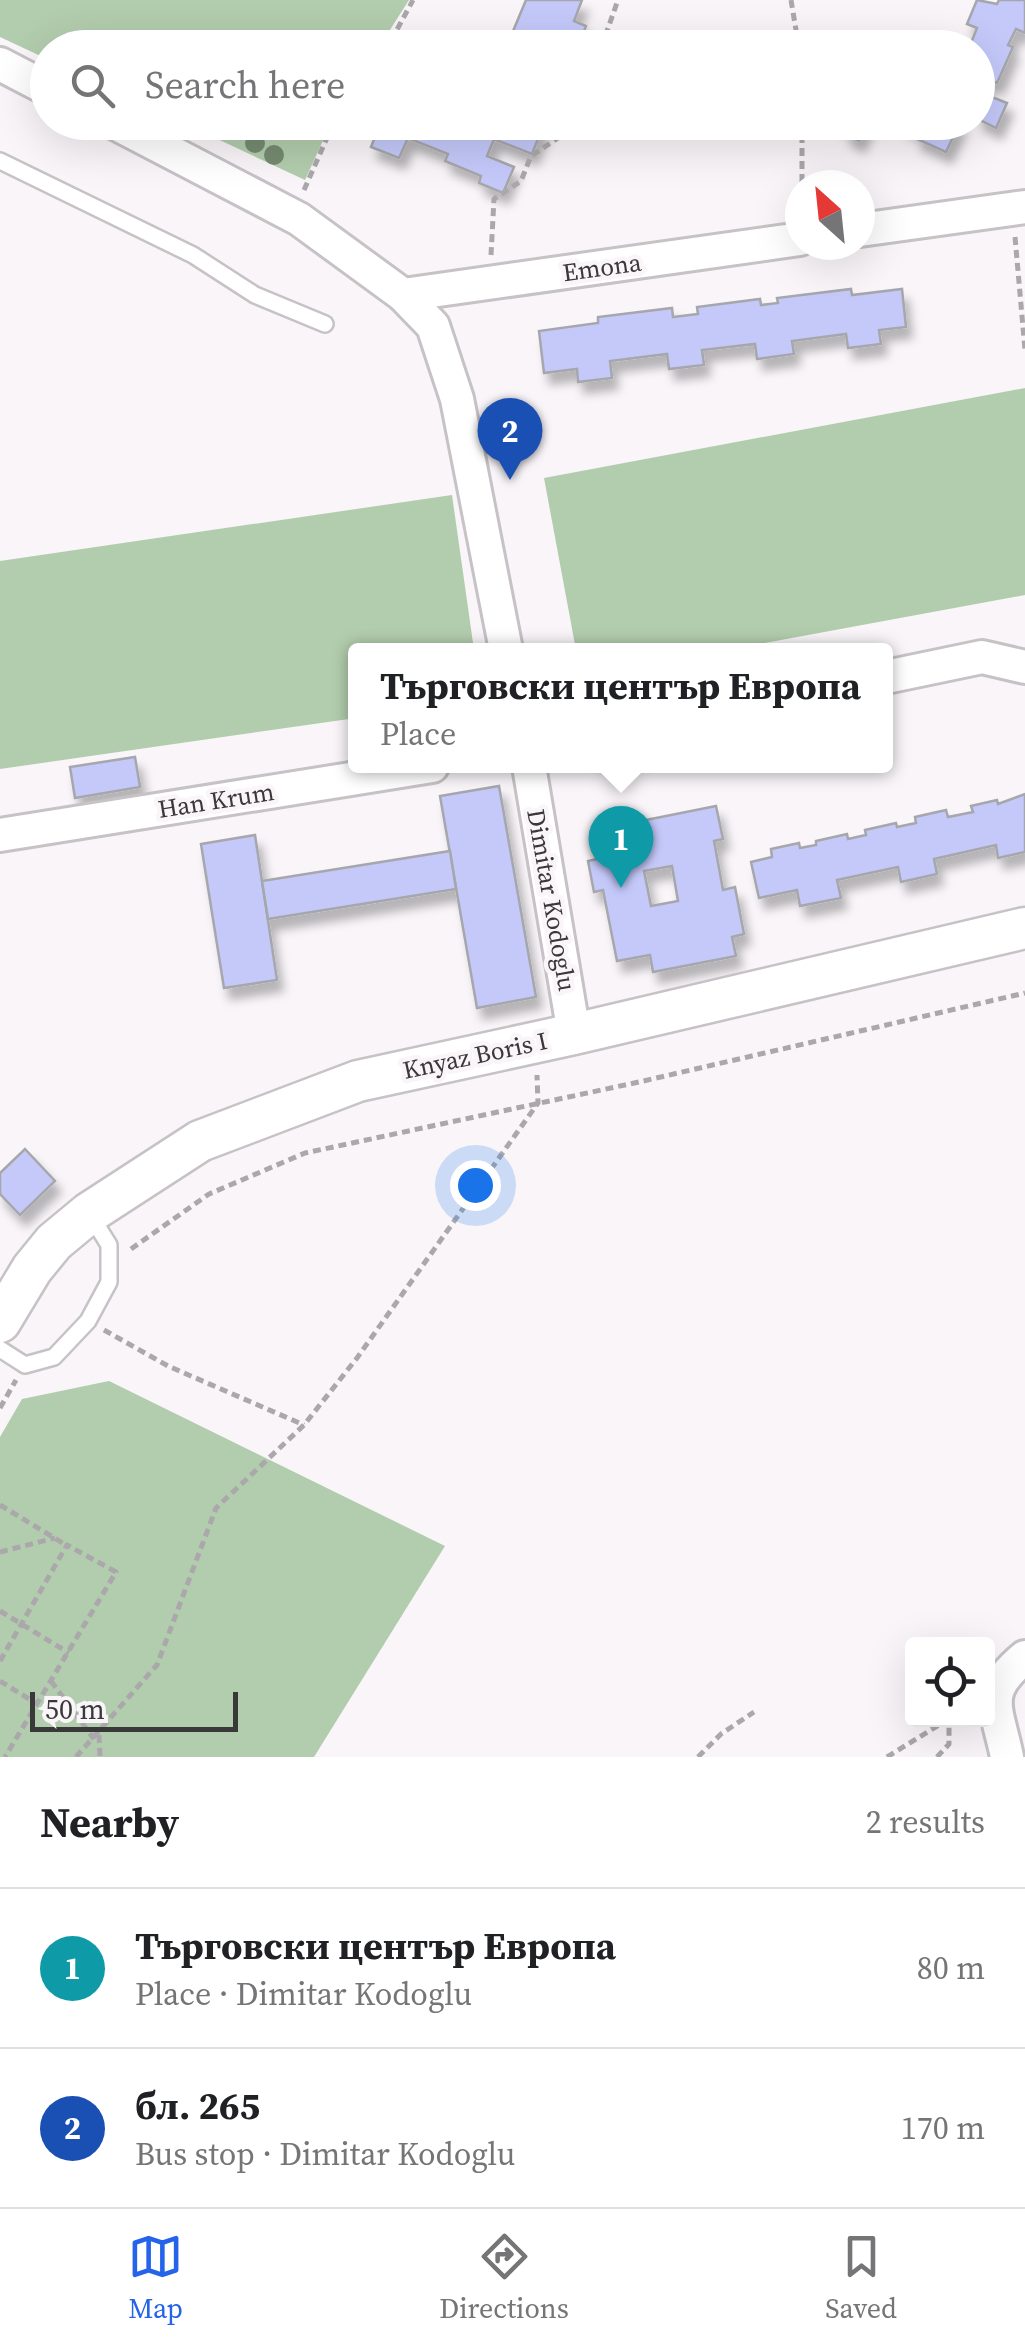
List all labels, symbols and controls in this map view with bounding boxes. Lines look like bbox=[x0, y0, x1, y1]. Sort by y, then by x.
search box bbox=[30, 30, 995, 140]
icon: search bbox=[65, 58, 120, 113]
text: Search here bbox=[145, 59, 345, 111]
north arrow bbox=[785, 170, 875, 260]
street label: Emona bbox=[560, 245, 644, 289]
pin: 2 bbox=[478, 398, 542, 480]
popup bbox=[348, 643, 893, 773]
text: Търговски център Европа bbox=[380, 660, 861, 712]
text: Place bbox=[380, 712, 456, 756]
street label: Han Krum bbox=[155, 774, 277, 826]
street label: Dimitar Kodoglu bbox=[519, 806, 585, 994]
pin: 1 bbox=[588, 806, 654, 888]
street label: Knyaz Boris I bbox=[400, 1023, 550, 1087]
your location bbox=[450, 1160, 501, 1211]
map controls bbox=[905, 1637, 995, 1727]
button: locate bbox=[905, 1637, 995, 1727]
scale bar bbox=[30, 1687, 238, 1732]
text: 50 m bbox=[45, 1690, 105, 1728]
text: Nearby bbox=[40, 1793, 179, 1851]
text: 2 results bbox=[866, 1800, 985, 1844]
text: Търговски център Европа bbox=[135, 1920, 616, 1972]
text: 1 bbox=[64, 1946, 81, 1990]
text: 80 m bbox=[917, 1946, 985, 1990]
text: Place · Dimitar Kodoglu bbox=[135, 1972, 472, 2016]
text: бл. 265 bbox=[135, 2080, 260, 2132]
text: 2 bbox=[64, 2106, 81, 2150]
text: 170 m bbox=[901, 2106, 985, 2150]
text: Bus stop · Dimitar Kodoglu bbox=[135, 2132, 515, 2176]
tab: Map bbox=[128, 2229, 183, 2327]
tab: Directions bbox=[439, 2229, 569, 2327]
tab: Saved bbox=[825, 2229, 897, 2327]

